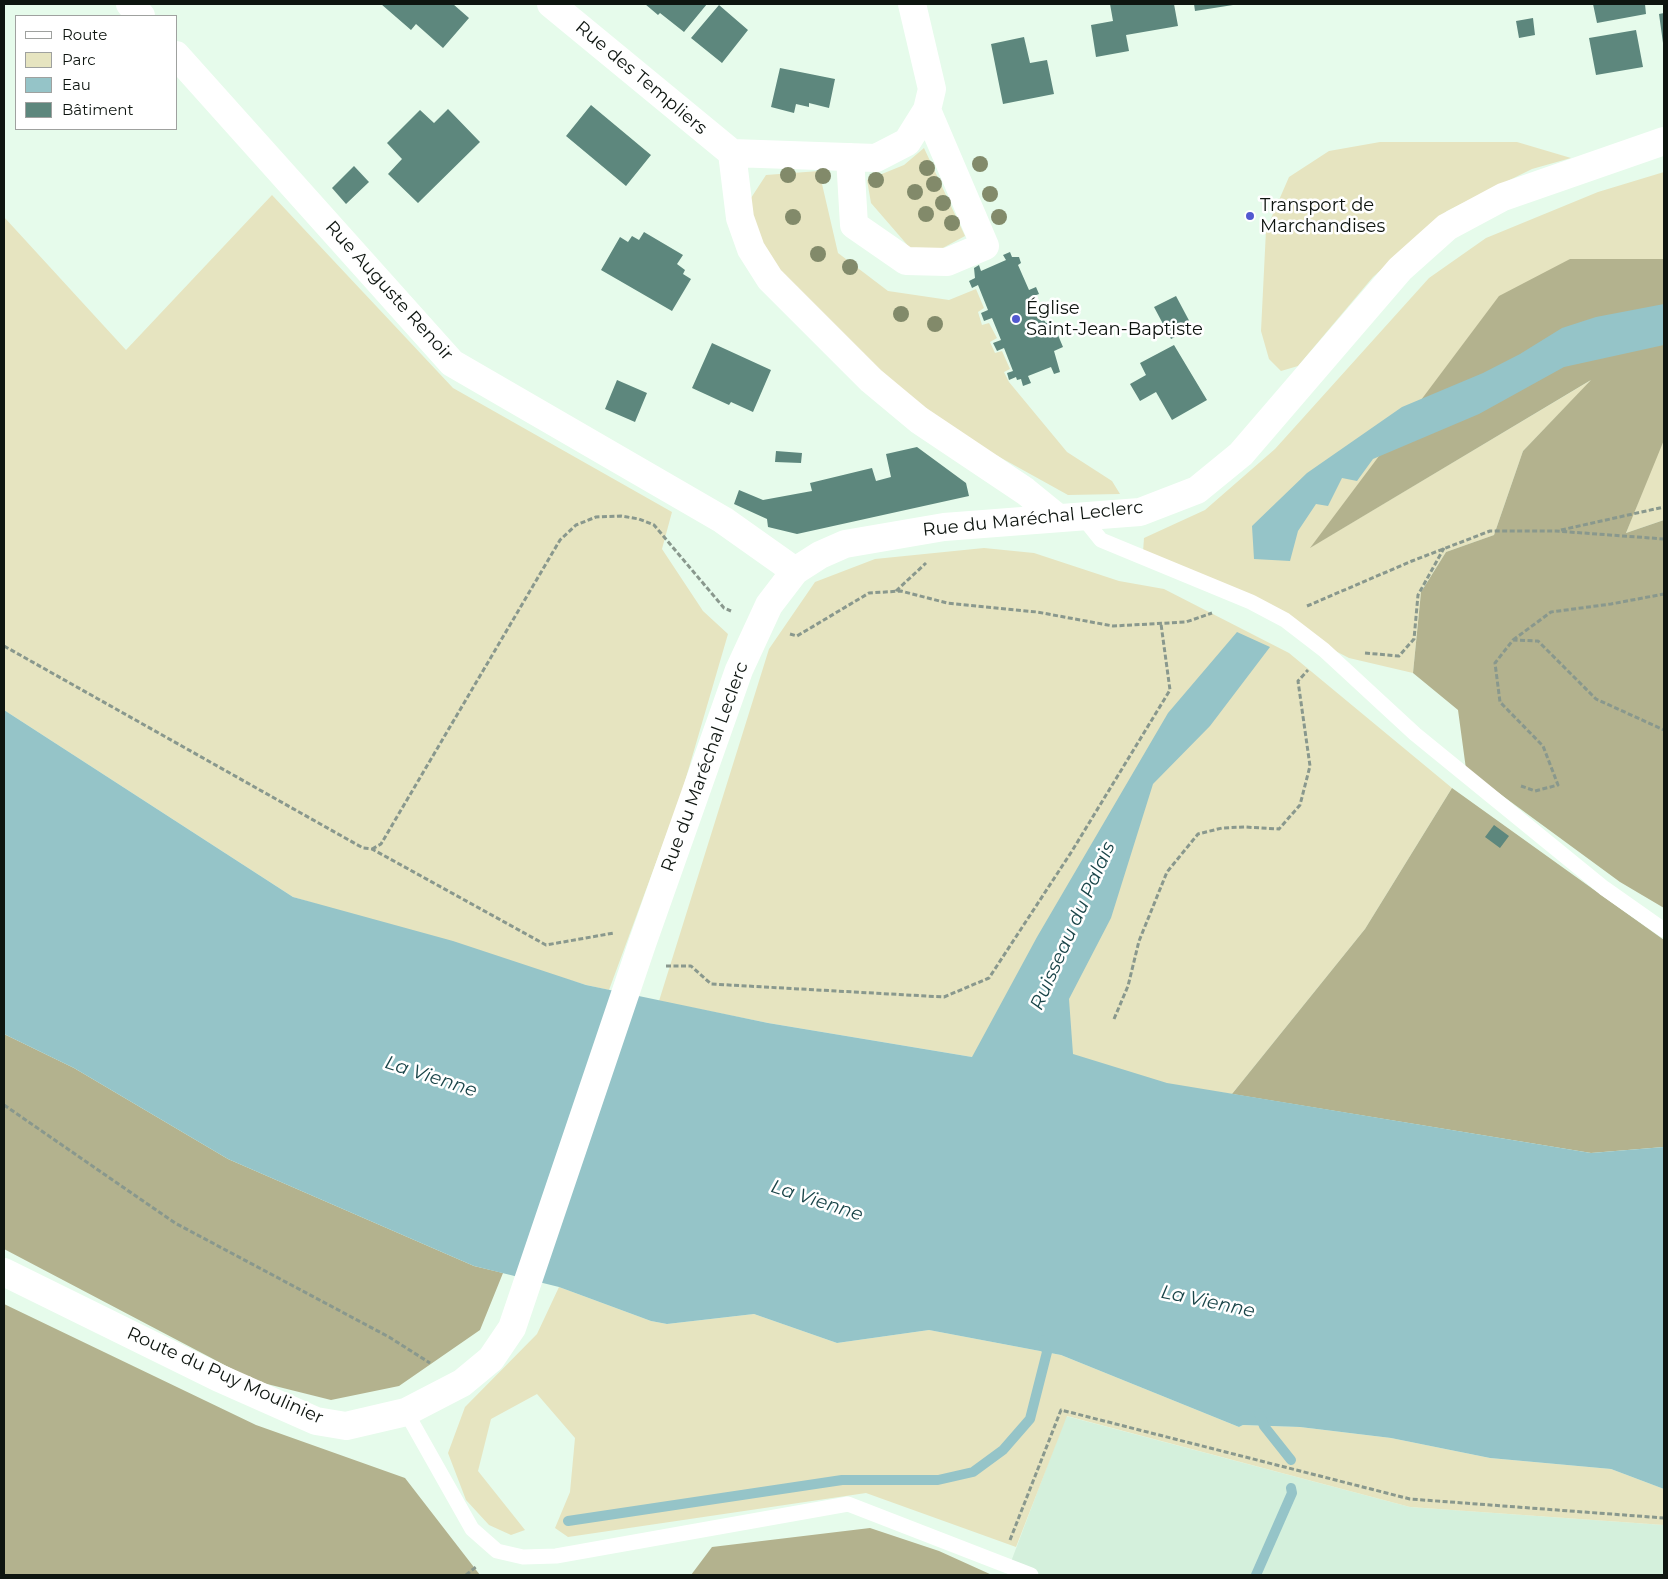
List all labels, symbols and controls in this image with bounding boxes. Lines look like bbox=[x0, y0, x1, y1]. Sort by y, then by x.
legend bbox=[15, 15, 178, 130]
street label: Rue des Templiers bbox=[571, 17, 711, 139]
text: Route bbox=[62, 25, 107, 44]
text: Parc bbox=[62, 50, 96, 69]
text: Eau bbox=[62, 75, 91, 94]
text: Bâtiment bbox=[62, 100, 134, 119]
place label: Transport de Marchandises bbox=[1260, 195, 1385, 238]
marker: Transport de Marchandises bbox=[1244, 210, 1256, 222]
street label: Rue Auguste Renoir bbox=[321, 217, 457, 365]
place label: Église Saint-Jean-Baptiste bbox=[1026, 298, 1203, 340]
marker: Église Saint-Jean-Baptiste bbox=[1010, 313, 1022, 325]
street label: Rue du Maréchal Leclerc bbox=[922, 497, 1144, 541]
street label: Rue du Maréchal Leclerc bbox=[657, 659, 753, 875]
water label: Ruisseau du Palais bbox=[1026, 838, 1120, 1014]
water label: La Vienne bbox=[382, 1051, 480, 1103]
water label: La Vienne bbox=[768, 1175, 866, 1227]
water label: La Vienne bbox=[1159, 1281, 1257, 1323]
street label: Route du Puy Moulinier bbox=[123, 1323, 327, 1429]

